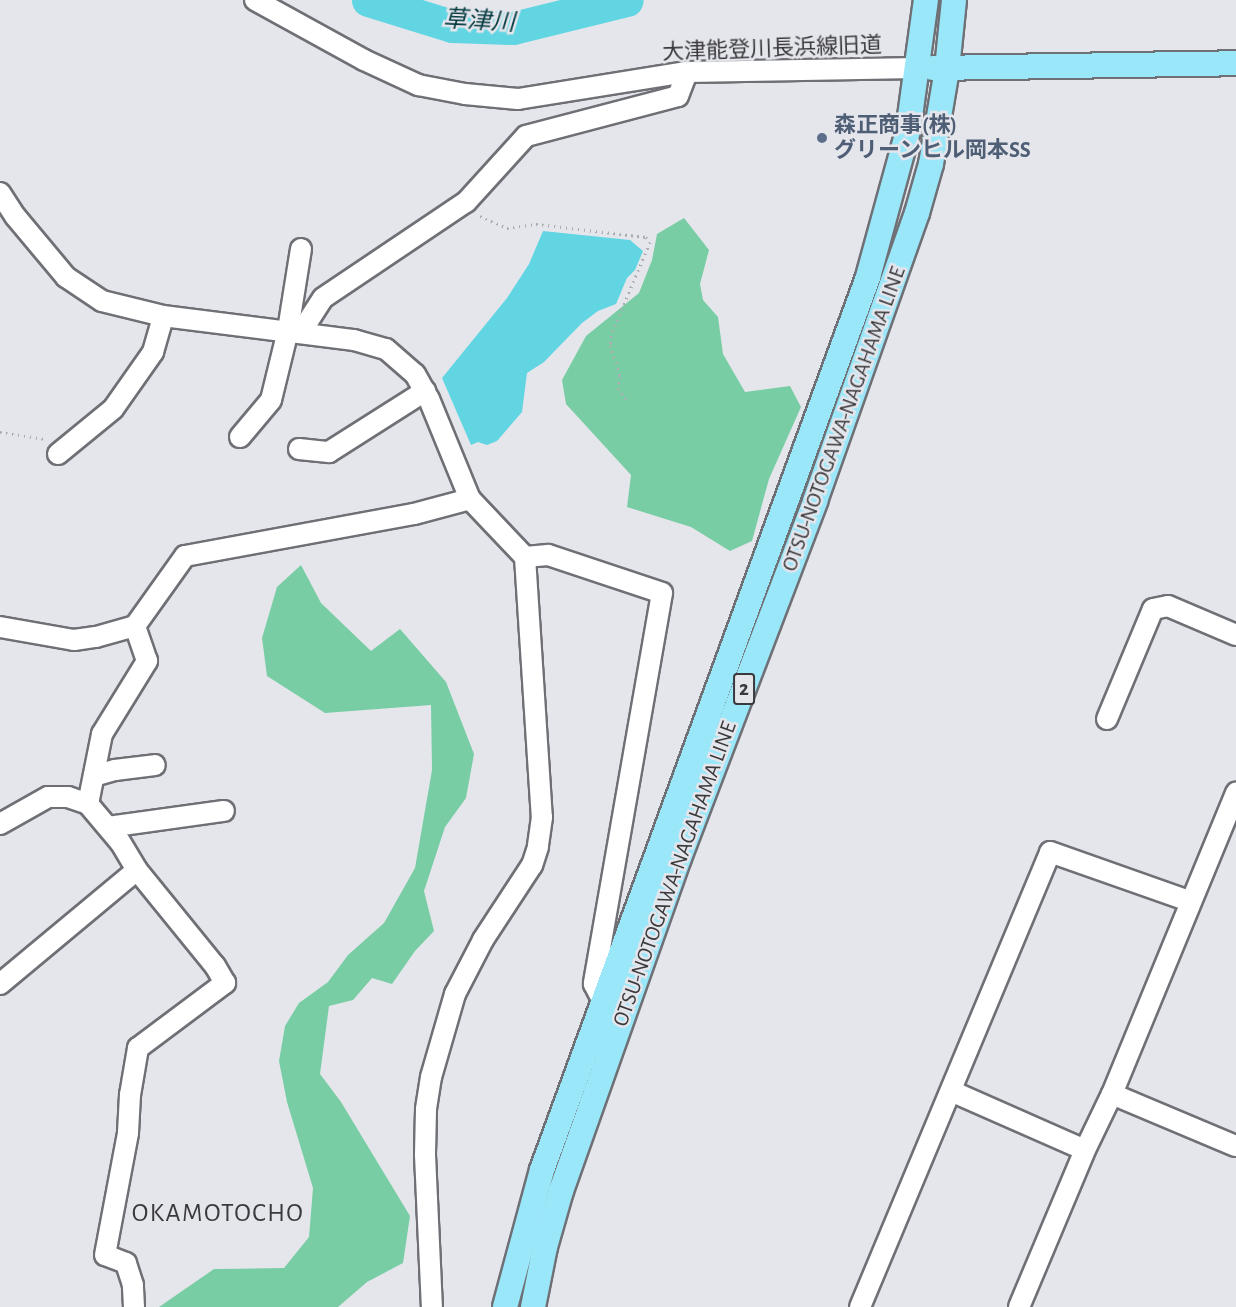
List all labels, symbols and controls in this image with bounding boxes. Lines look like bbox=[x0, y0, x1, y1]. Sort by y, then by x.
water label: 草津川 bbox=[442, 6, 516, 38]
street label: 大津能登川長浜線旧道 bbox=[662, 32, 882, 66]
place label: 森正商事(株) グリーンヒル岡本SS bbox=[834, 112, 1032, 164]
marker: 森正商事(株) グリーンヒル岡本SS bbox=[815, 131, 829, 145]
street label: OTSU-NOTOGAWA-NAGAHAMA LINE bbox=[776, 263, 912, 575]
road number: 2 bbox=[732, 671, 756, 707]
street label: OTSU-NOTOGAWA-NAGAHAMA LINE bbox=[607, 718, 743, 1030]
district label: OKAMOTOCHO bbox=[132, 1198, 304, 1230]

